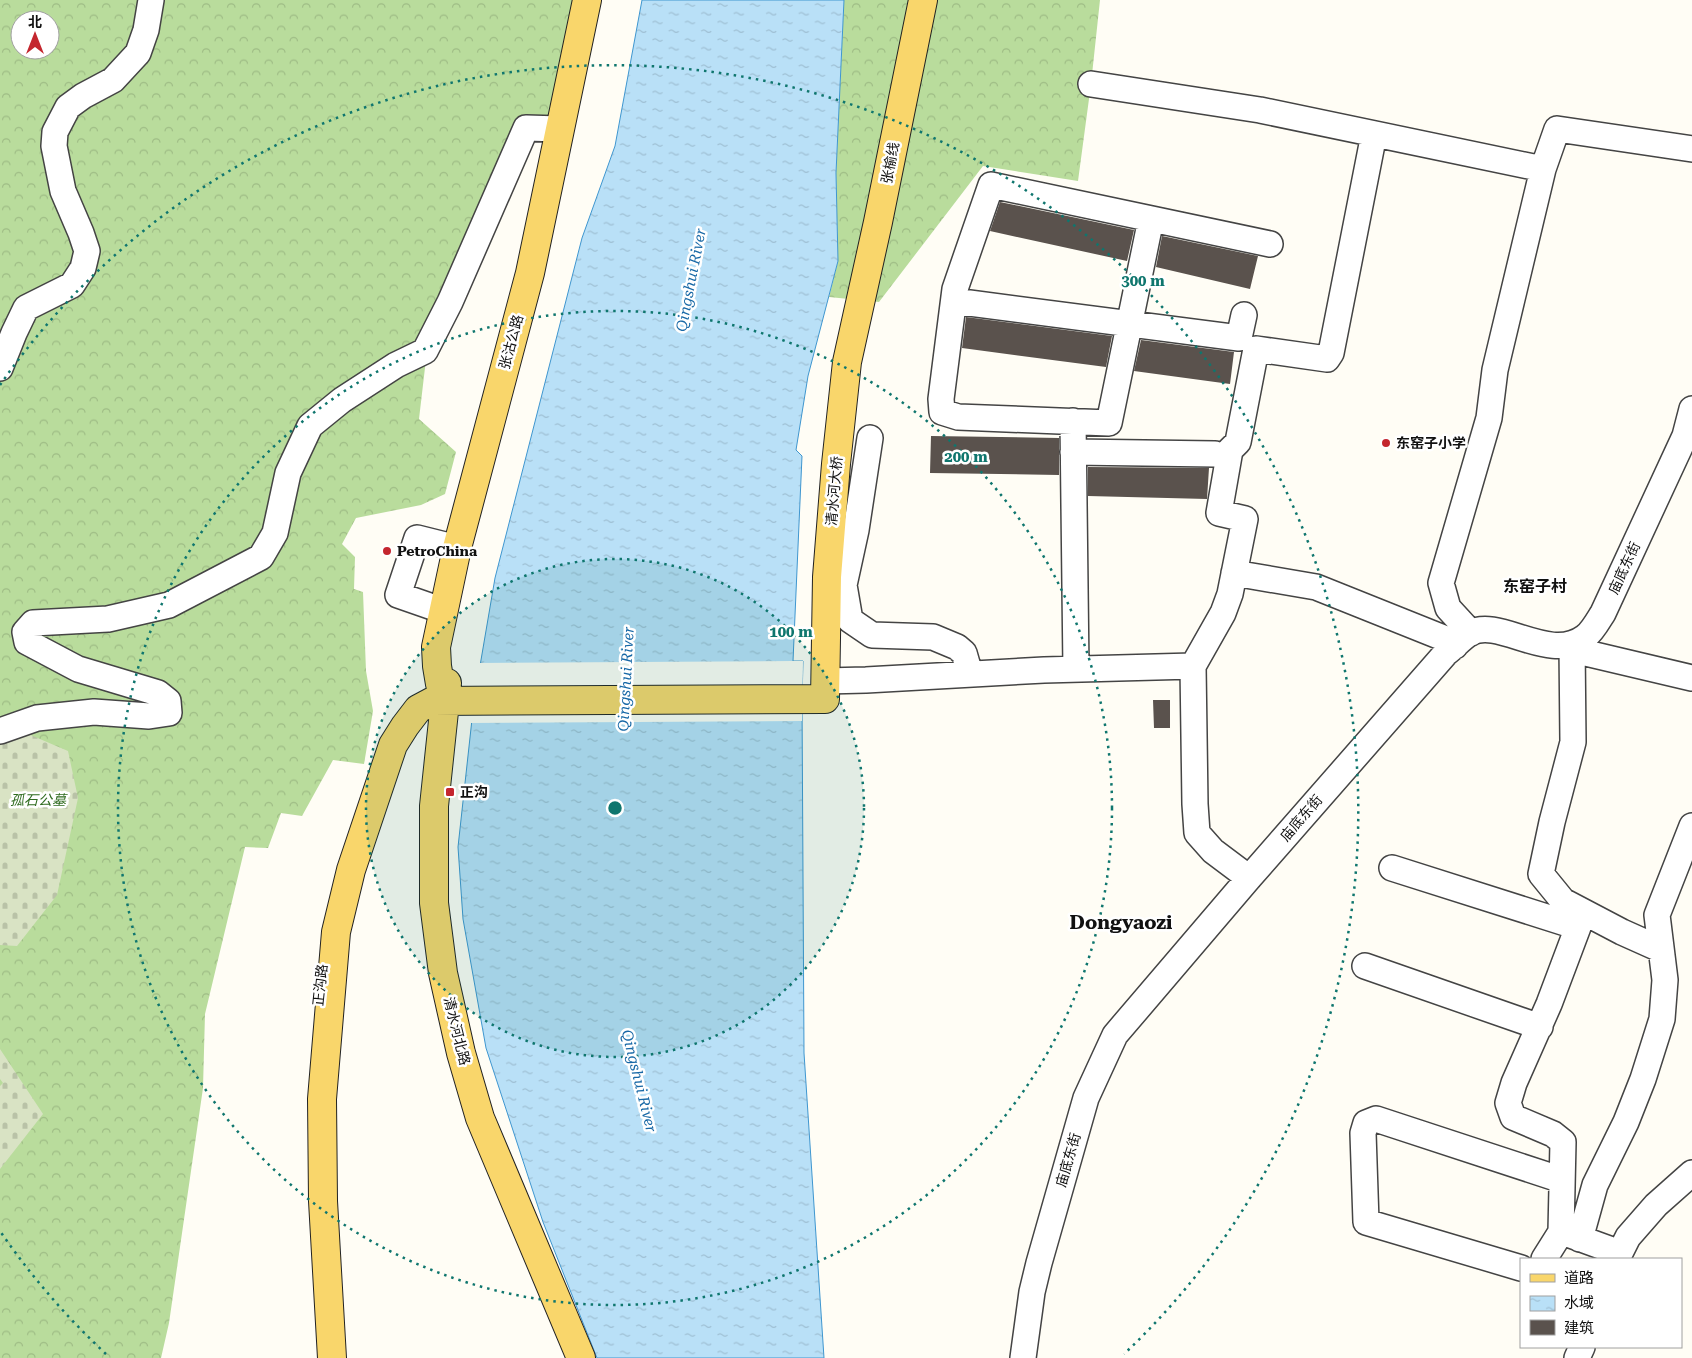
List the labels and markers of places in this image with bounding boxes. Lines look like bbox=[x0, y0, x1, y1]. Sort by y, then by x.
place label: 东窑子小学 bbox=[1396, 435, 1466, 451]
marker: 东窑子小学 bbox=[1380, 437, 1392, 449]
place label: PetroChina bbox=[397, 543, 478, 559]
marker: PetroChina bbox=[381, 545, 393, 557]
place label: 正沟 bbox=[460, 784, 488, 800]
marker: 正沟 bbox=[444, 786, 456, 798]
centre of rings bbox=[606, 799, 624, 817]

